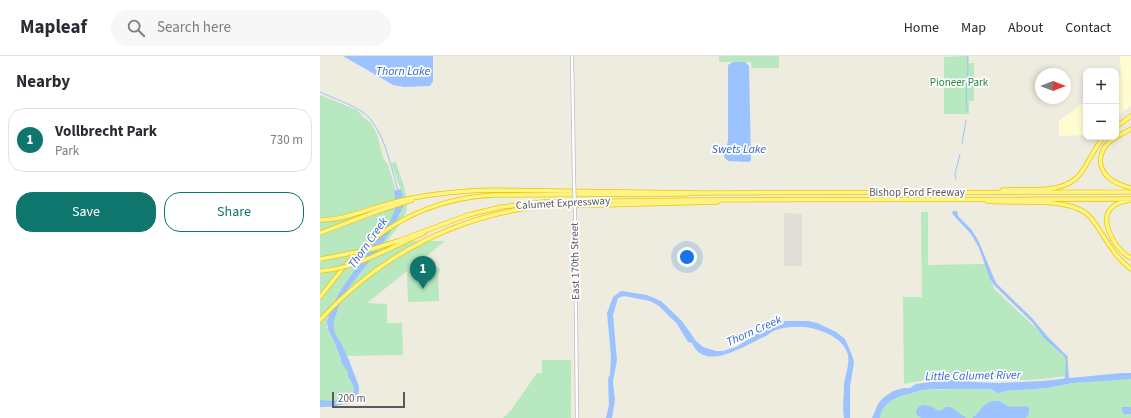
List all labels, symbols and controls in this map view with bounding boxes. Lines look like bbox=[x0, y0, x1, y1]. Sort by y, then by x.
search box bbox=[111, 10, 391, 46]
text: Mapleaf bbox=[20, 14, 87, 41]
icon: search bbox=[125, 17, 147, 39]
text: Search here bbox=[157, 17, 231, 38]
text: Home bbox=[904, 18, 939, 38]
text: Map bbox=[961, 18, 986, 38]
text: About bbox=[1008, 18, 1043, 38]
text: Contact bbox=[1065, 18, 1111, 38]
water label: Thorn Lake bbox=[376, 63, 430, 80]
north arrow bbox=[1035, 68, 1071, 104]
map controls bbox=[1083, 68, 1119, 140]
button: + bbox=[1083, 68, 1119, 104]
text: Nearby bbox=[16, 70, 70, 94]
park label: Pioneer Park bbox=[930, 75, 989, 90]
button: − bbox=[1083, 104, 1119, 140]
text: Vollbrecht Park bbox=[55, 121, 157, 142]
text: 1 bbox=[27, 131, 33, 149]
text: 730 m bbox=[270, 131, 303, 149]
water label: Swets Lake bbox=[712, 141, 766, 158]
text: Park bbox=[55, 142, 79, 160]
street label: Bishop Ford Freeway bbox=[869, 185, 965, 200]
button: Save bbox=[16, 192, 156, 232]
button: Share bbox=[164, 192, 304, 232]
street label: Calumet Expressway bbox=[516, 193, 610, 213]
water label: Thorn Creek bbox=[344, 214, 392, 272]
street label: East 170th Street bbox=[567, 222, 583, 300]
your location bbox=[677, 247, 697, 267]
pin: 1 bbox=[410, 256, 436, 289]
water label: Thorn Creek bbox=[724, 311, 785, 351]
water label: Little Calumet River bbox=[925, 367, 1022, 385]
scale bar bbox=[332, 390, 405, 409]
text: 200 m bbox=[338, 391, 366, 406]

